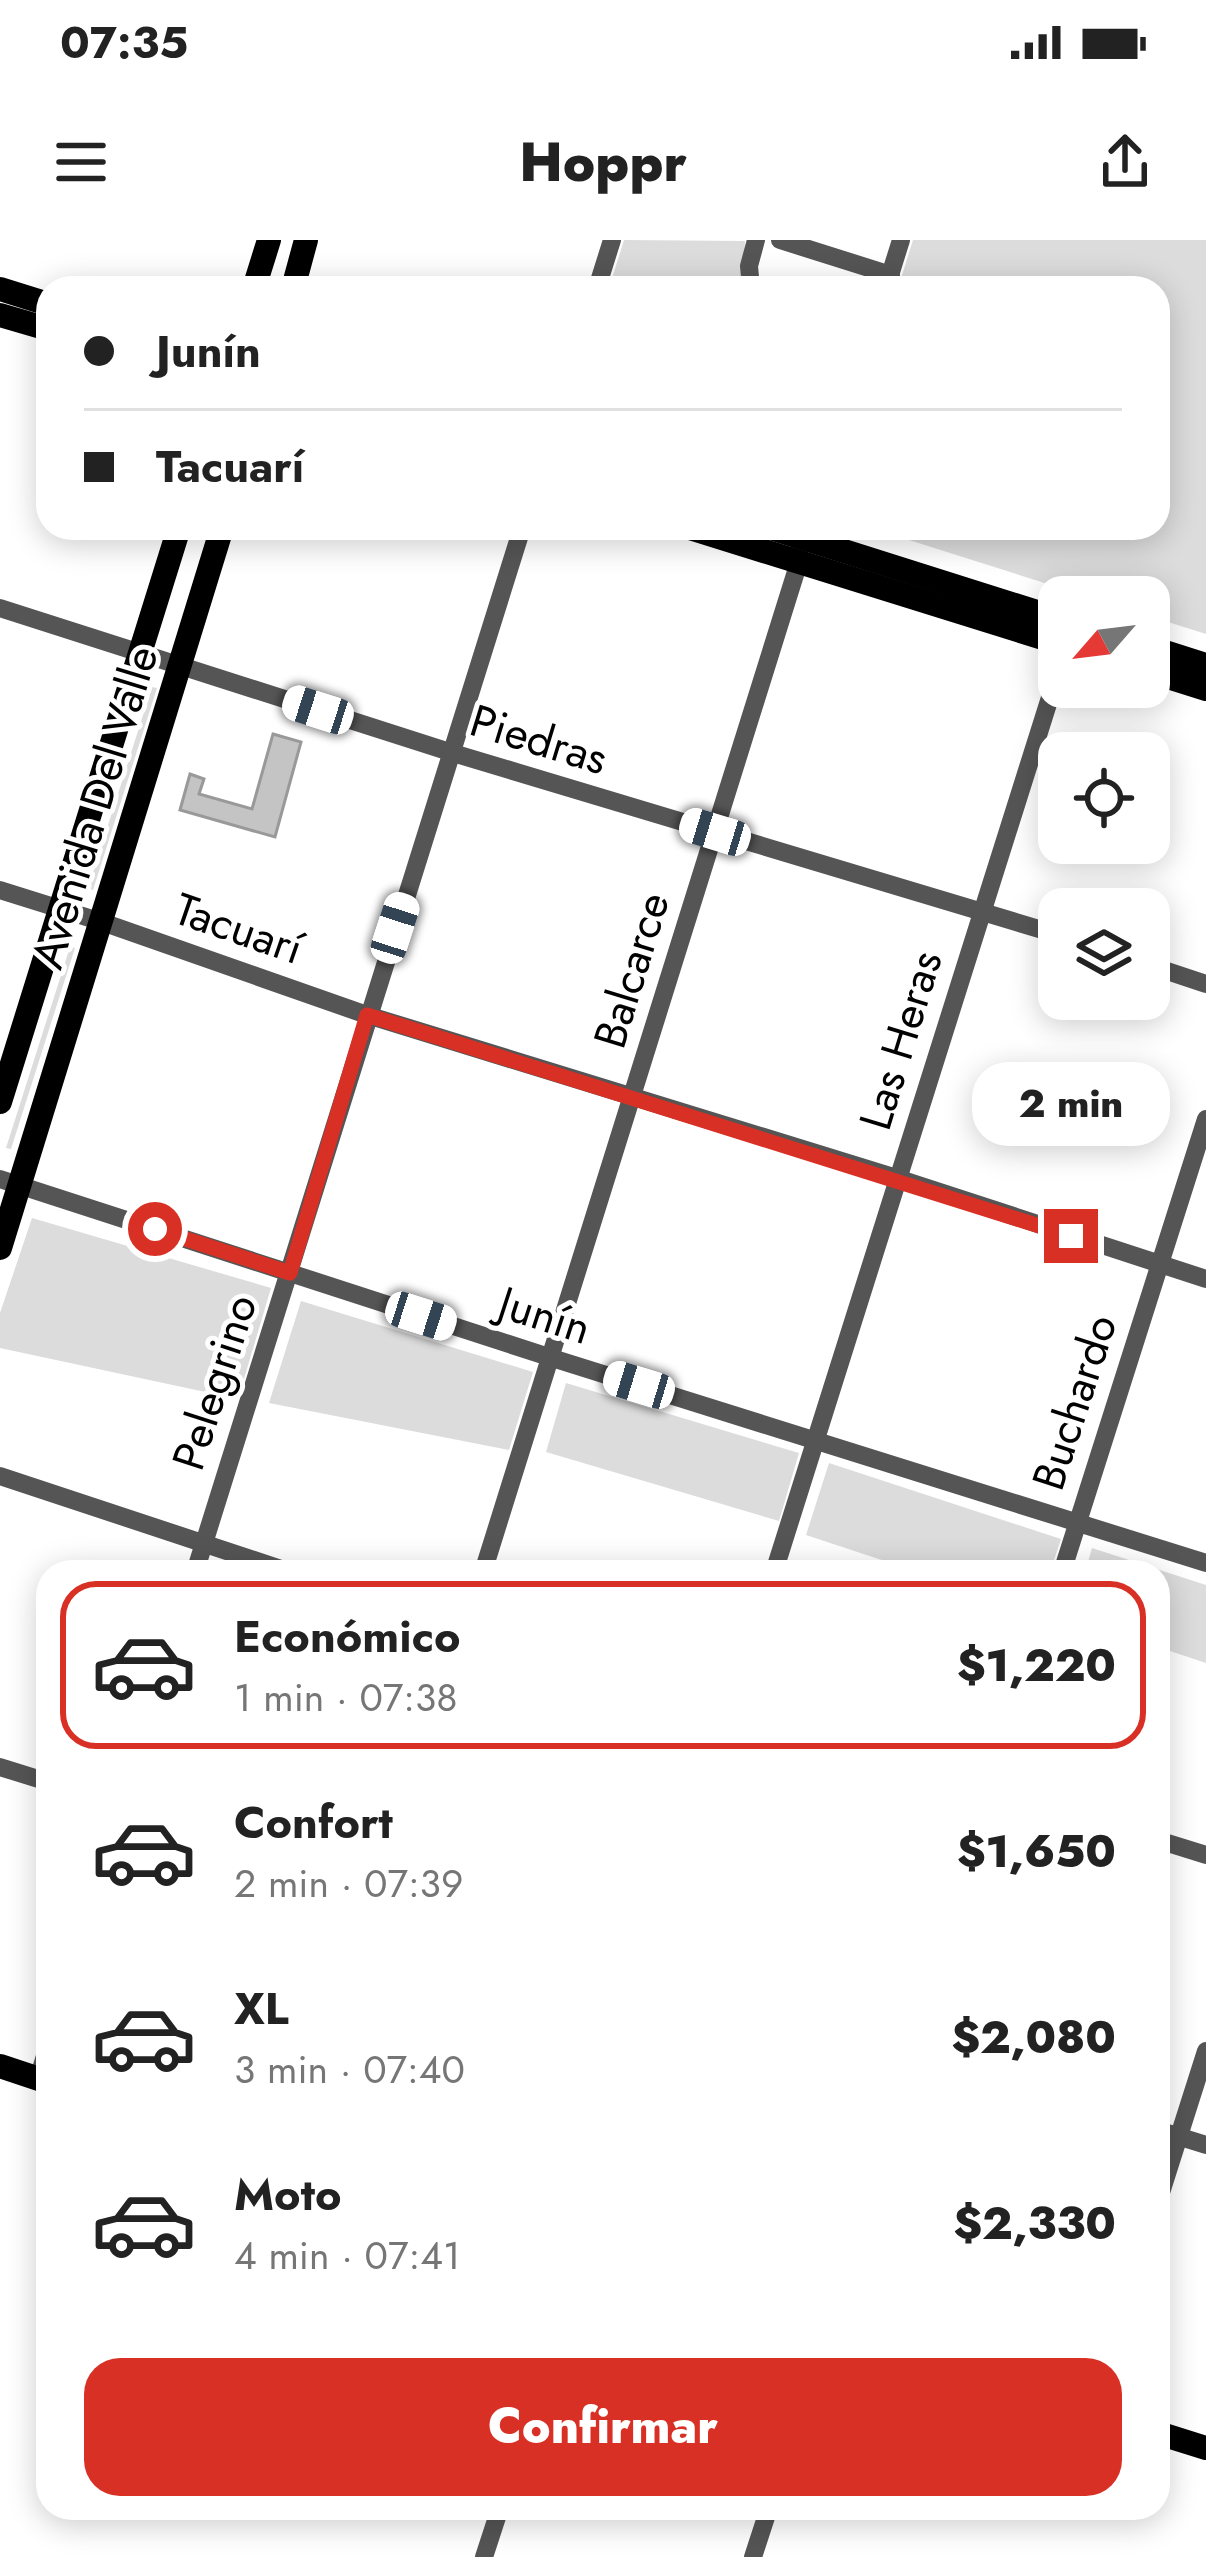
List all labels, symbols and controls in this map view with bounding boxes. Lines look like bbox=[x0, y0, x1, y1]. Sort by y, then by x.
text: 07:35 bbox=[60, 10, 188, 75]
text: Hoppr bbox=[519, 123, 687, 201]
icon: menu bbox=[48, 129, 114, 195]
icon: share bbox=[1092, 129, 1158, 195]
text: Junín bbox=[156, 319, 261, 384]
text: Tacuarí bbox=[156, 434, 304, 499]
north arrow bbox=[1038, 576, 1170, 708]
map controls bbox=[1038, 576, 1170, 1020]
street label: Avenida Del Valle bbox=[15, 638, 174, 976]
car bbox=[278, 682, 358, 738]
street label: Piedras bbox=[462, 688, 615, 791]
button: locate bbox=[1038, 732, 1170, 864]
car bbox=[675, 804, 755, 860]
street label: Tacuarí bbox=[166, 876, 314, 981]
street label: Balcarce bbox=[577, 884, 686, 1056]
car bbox=[367, 888, 423, 968]
button: layers bbox=[1038, 888, 1170, 1020]
street label: Las Heras bbox=[842, 943, 958, 1138]
callout: 2 min bbox=[972, 1062, 1170, 1146]
text: 2 min bbox=[1019, 1075, 1123, 1132]
route start bbox=[128, 1202, 182, 1256]
route end bbox=[1044, 1209, 1098, 1263]
street label: Junín bbox=[486, 1269, 599, 1361]
street label: Pelegrino bbox=[156, 1286, 273, 1478]
car bbox=[381, 1288, 461, 1344]
street label: Buchardo bbox=[1016, 1306, 1133, 1498]
car bbox=[599, 1357, 679, 1413]
text: Económico bbox=[234, 1604, 460, 1669]
icon: car bbox=[90, 1611, 198, 1719]
text: $1,220 bbox=[957, 1633, 1116, 1698]
text: 1 min · 07:38 bbox=[234, 1669, 458, 1726]
text: Confort bbox=[234, 1790, 393, 1855]
icon: car bbox=[90, 1797, 198, 1905]
text: $1,650 bbox=[957, 1819, 1116, 1884]
text: 2 min · 07:39 bbox=[234, 1855, 463, 1912]
text: XL bbox=[234, 1976, 289, 2041]
icon: car bbox=[90, 1983, 198, 2091]
text: $2,080 bbox=[951, 2005, 1116, 2070]
text: 3 min · 07:40 bbox=[234, 2041, 465, 2098]
text: Moto bbox=[234, 2162, 342, 2227]
icon: car bbox=[90, 2169, 198, 2277]
text: $2,330 bbox=[954, 2191, 1116, 2256]
text: 4 min · 07:41 bbox=[234, 2227, 460, 2284]
button: Confirmar bbox=[84, 2358, 1122, 2496]

